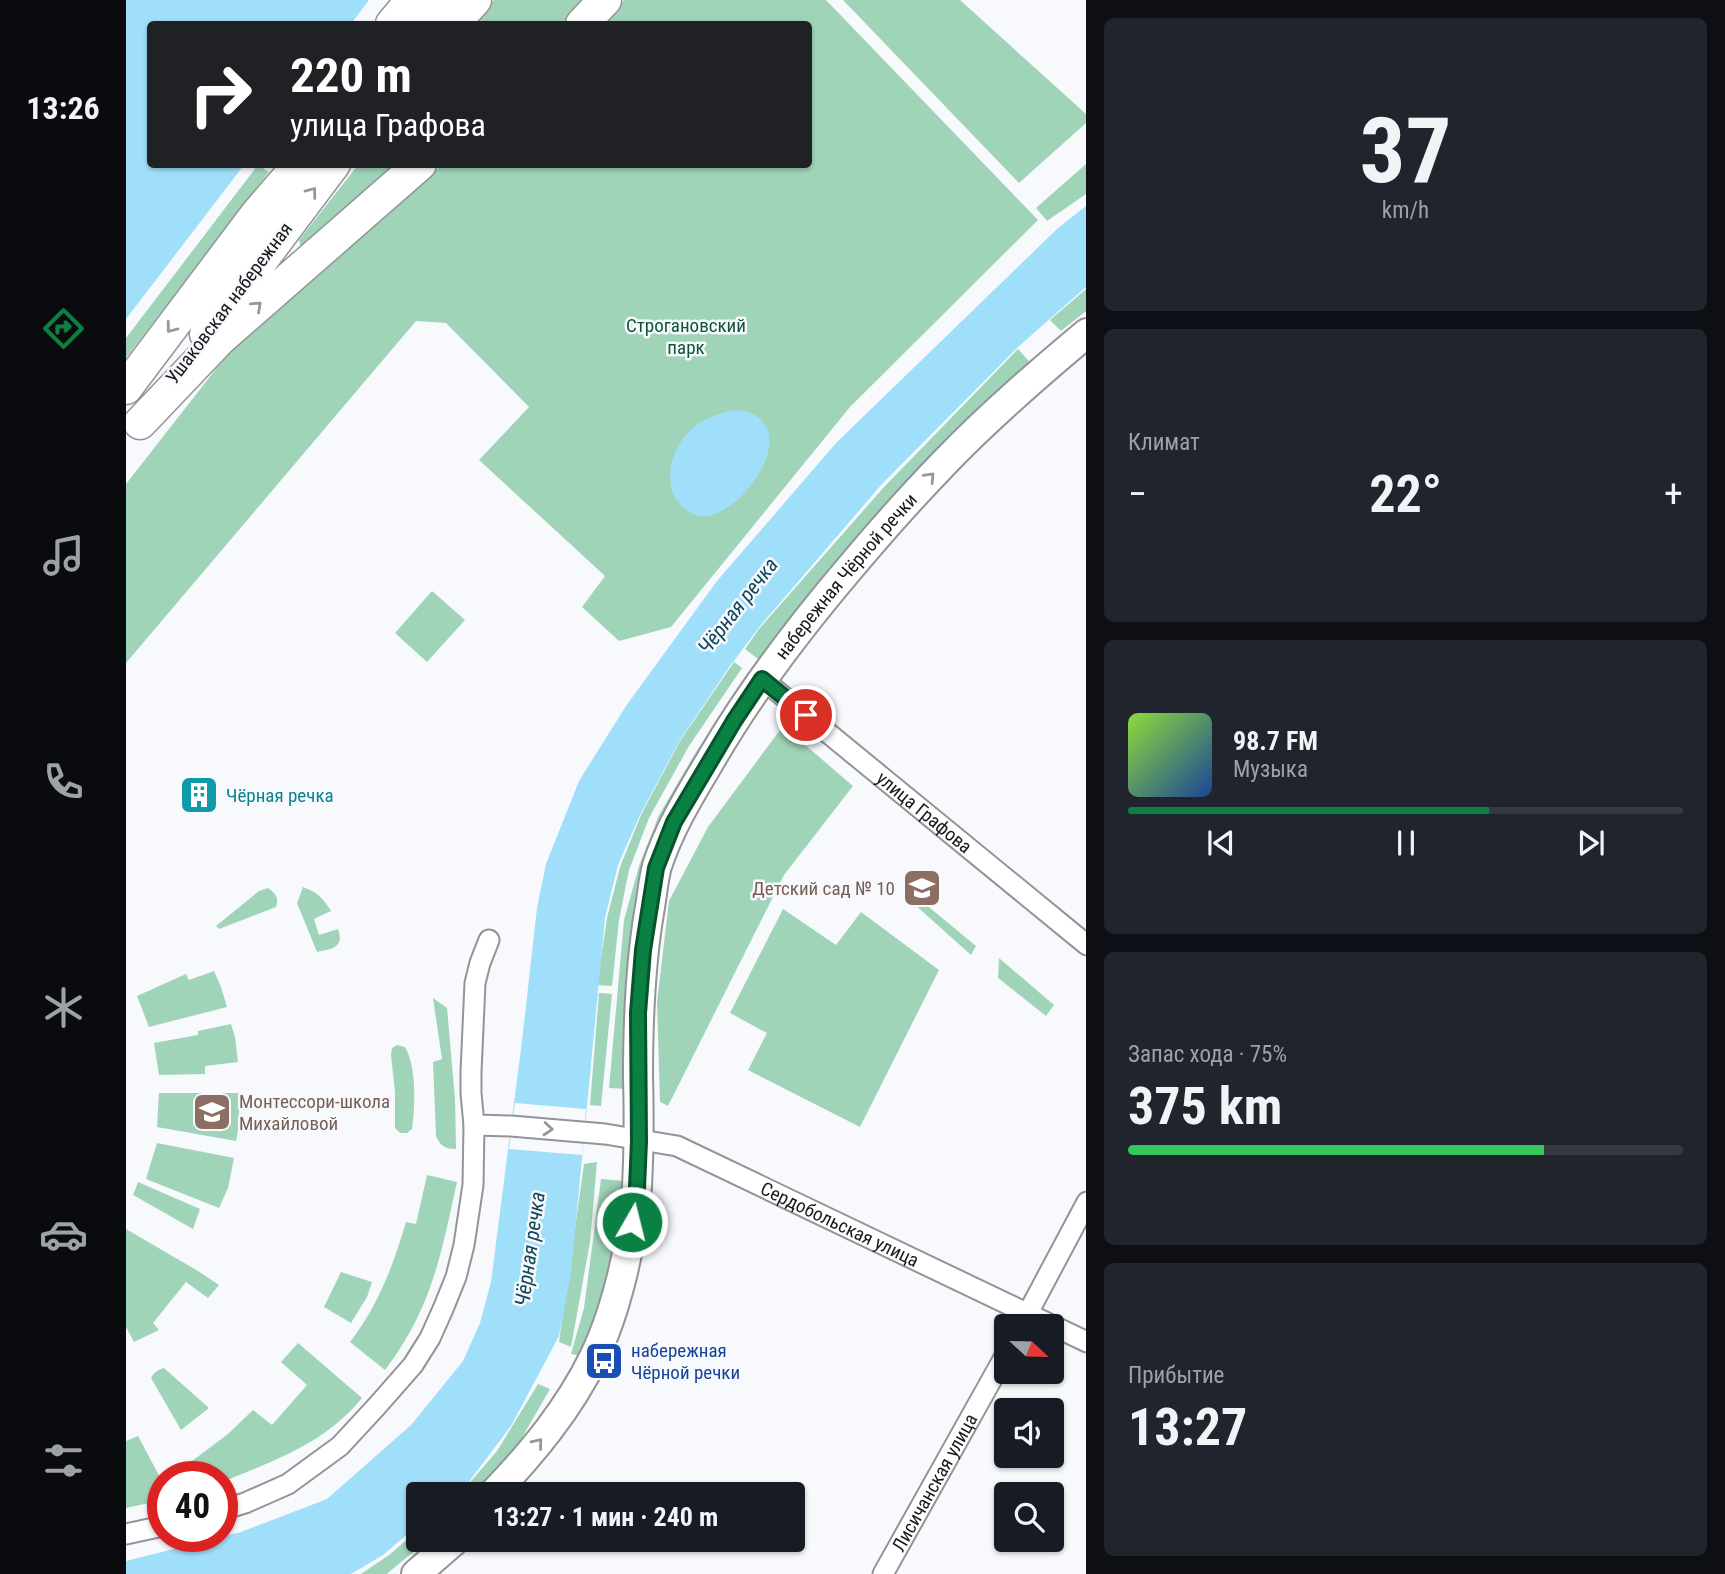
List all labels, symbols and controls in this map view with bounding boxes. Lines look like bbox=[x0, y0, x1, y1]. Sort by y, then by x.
text: 220 m bbox=[290, 47, 412, 104]
icon: right bbox=[175, 49, 266, 140]
text: 13:26 bbox=[26, 89, 100, 127]
text: 37 bbox=[1360, 98, 1451, 204]
text: улица Графова bbox=[290, 106, 486, 144]
one-way arrow bbox=[304, 187, 317, 200]
text: km/h bbox=[1382, 197, 1429, 224]
street label: Ушаковская набережная bbox=[161, 218, 297, 388]
one-way arrow bbox=[249, 302, 262, 314]
icon: directions bbox=[39, 304, 88, 353]
park label: Строгановский парк bbox=[626, 314, 746, 359]
one-way arrow bbox=[167, 321, 179, 333]
text: Климат bbox=[1128, 429, 1200, 456]
text: 22° bbox=[1369, 464, 1442, 525]
one-way arrow bbox=[922, 472, 935, 485]
text: − bbox=[1128, 472, 1147, 516]
text: + bbox=[1664, 472, 1683, 516]
street label: набережная Чёрной речки bbox=[770, 488, 922, 664]
icon: music bbox=[39, 531, 88, 580]
water label: Чёрная речка bbox=[693, 553, 783, 659]
pin bbox=[776, 685, 836, 745]
icon: arrive bbox=[787, 696, 825, 734]
text: 98.7 FM bbox=[1233, 726, 1318, 756]
text: Музыка bbox=[1233, 756, 1308, 783]
icon: phone bbox=[39, 757, 88, 806]
street label: улица Графова bbox=[872, 766, 977, 858]
building icon: Чёрная речка bbox=[178, 774, 220, 816]
place label: Чёрная речка bbox=[226, 784, 334, 807]
icon: previous bbox=[1202, 824, 1240, 862]
icon: pause bbox=[1387, 824, 1425, 862]
icon: next bbox=[1572, 824, 1610, 862]
school or university icon: Детский сад № 10 bbox=[901, 867, 943, 909]
place label: Детский сад № 10 bbox=[752, 877, 895, 900]
icon: climate bbox=[39, 983, 88, 1032]
text: Запас хода · 75% bbox=[1128, 1041, 1287, 1068]
text: 375 km bbox=[1128, 1076, 1282, 1137]
place label: Монтессори-школа Михайловой bbox=[239, 1090, 390, 1135]
school or university icon: Монтессори-школа Михайловой bbox=[191, 1091, 233, 1133]
one-way arrow bbox=[542, 1121, 553, 1136]
street label: Сердобольская улица bbox=[757, 1176, 923, 1272]
position arrow bbox=[595, 1185, 669, 1259]
water label: Чёрная речка bbox=[510, 1190, 550, 1308]
icon: car bbox=[39, 1210, 88, 1259]
north arrow bbox=[994, 1314, 1064, 1384]
map controls bbox=[994, 1314, 1064, 1552]
place label: набережная Чёрной речки bbox=[631, 1339, 740, 1384]
bus stop icon: набережная Чёрной речки bbox=[583, 1340, 625, 1382]
text: Прибытие bbox=[1128, 1362, 1224, 1389]
text: 13:27 bbox=[1128, 1397, 1247, 1458]
button: sound bbox=[994, 1398, 1064, 1468]
street label: Лисичанская улица bbox=[887, 1409, 982, 1555]
icon: filters bbox=[39, 1436, 88, 1485]
one-way arrow bbox=[530, 1439, 543, 1451]
speed limit sign: 40 bbox=[147, 1461, 238, 1552]
button: search bbox=[994, 1482, 1064, 1552]
text: 13:27 · 1 мин · 240 m bbox=[493, 1502, 718, 1532]

